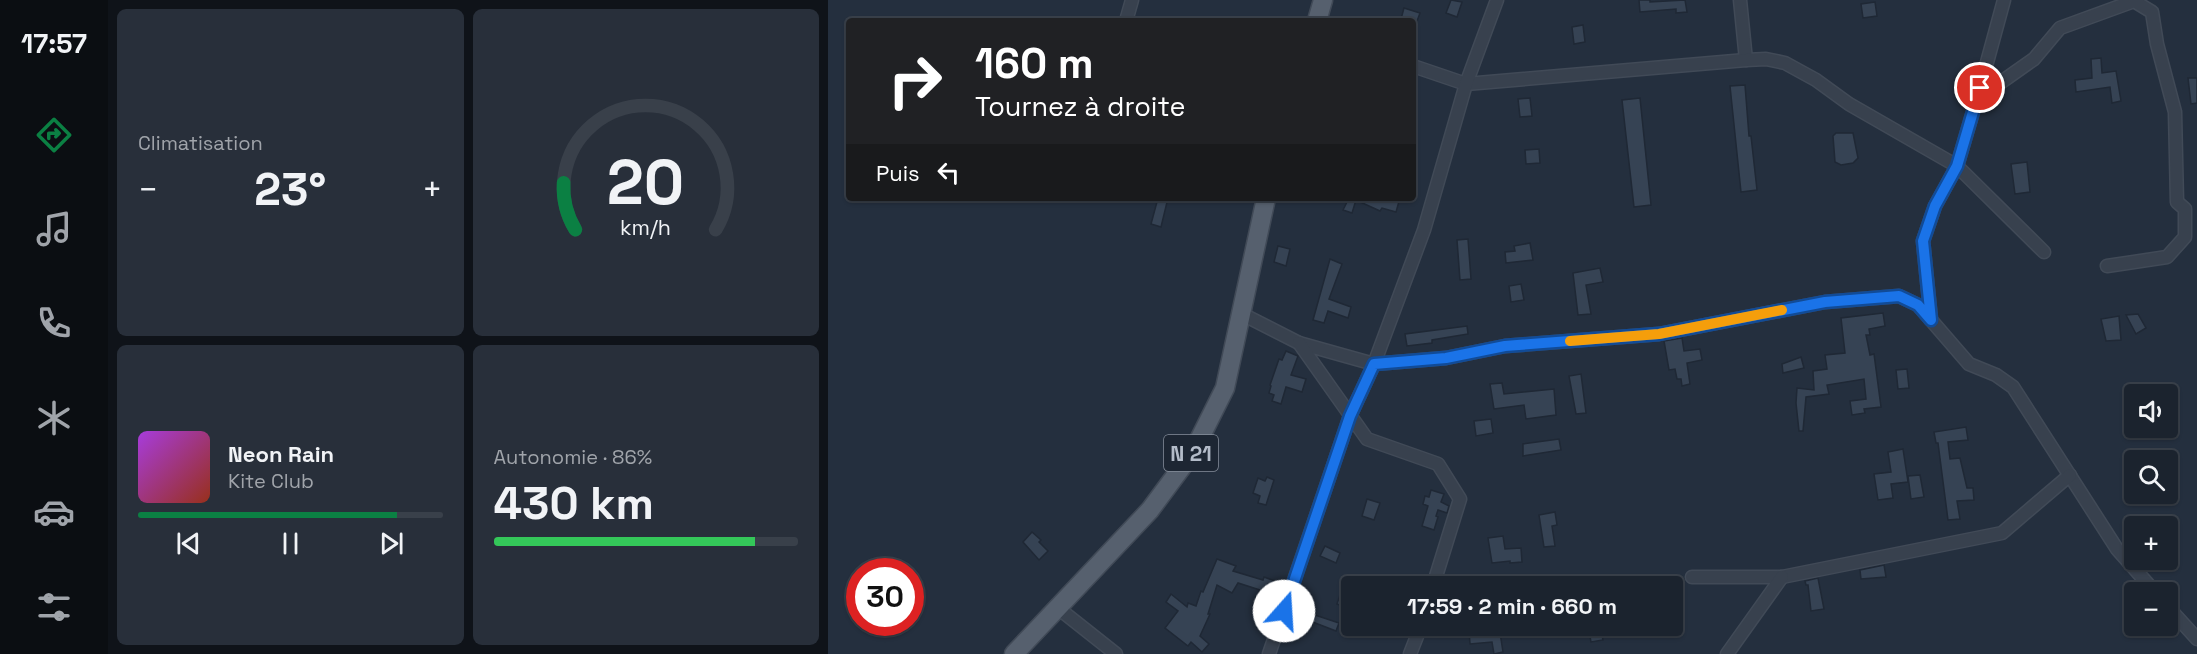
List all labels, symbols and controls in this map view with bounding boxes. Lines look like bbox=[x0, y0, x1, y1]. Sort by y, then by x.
text: 17:57 bbox=[21, 26, 87, 61]
text: 160 m bbox=[975, 37, 1094, 90]
icon: right bbox=[876, 42, 954, 120]
pin bbox=[1954, 62, 2005, 113]
icon: arrive bbox=[1963, 71, 1996, 104]
text: Tournez à droite bbox=[975, 89, 1185, 124]
icon: directions bbox=[33, 114, 75, 156]
text: Climatisation bbox=[138, 130, 263, 156]
text: 20 bbox=[607, 143, 684, 222]
icon: left bbox=[932, 156, 965, 189]
text: Puis bbox=[876, 159, 920, 187]
text: 23° bbox=[254, 161, 326, 218]
text: − bbox=[138, 169, 158, 211]
text: + bbox=[422, 169, 442, 211]
icon: music bbox=[33, 208, 75, 250]
text: km/h bbox=[620, 214, 671, 241]
icon: phone bbox=[33, 302, 75, 344]
map controls bbox=[2124, 384, 2178, 636]
button: sound bbox=[2124, 384, 2178, 438]
icon: climate bbox=[33, 397, 75, 439]
road number: N 21 bbox=[1164, 435, 1218, 471]
text: Neon Rain bbox=[228, 440, 334, 468]
text: Autonomie · 86% bbox=[494, 444, 652, 470]
button: search bbox=[2124, 450, 2178, 504]
text: Kite Club bbox=[228, 468, 314, 494]
text: 430 km bbox=[494, 475, 654, 532]
icon: car bbox=[33, 491, 75, 533]
button: + bbox=[2124, 516, 2178, 570]
icon: previous bbox=[172, 527, 205, 560]
icon: pause bbox=[274, 527, 307, 560]
icon: next bbox=[375, 527, 408, 560]
speed limit sign: 30 bbox=[846, 558, 924, 636]
position arrow bbox=[1252, 579, 1316, 643]
button: − bbox=[2124, 582, 2178, 636]
icon: filters bbox=[33, 586, 75, 628]
text: 17:59 · 2 min · 660 m bbox=[1407, 592, 1617, 620]

